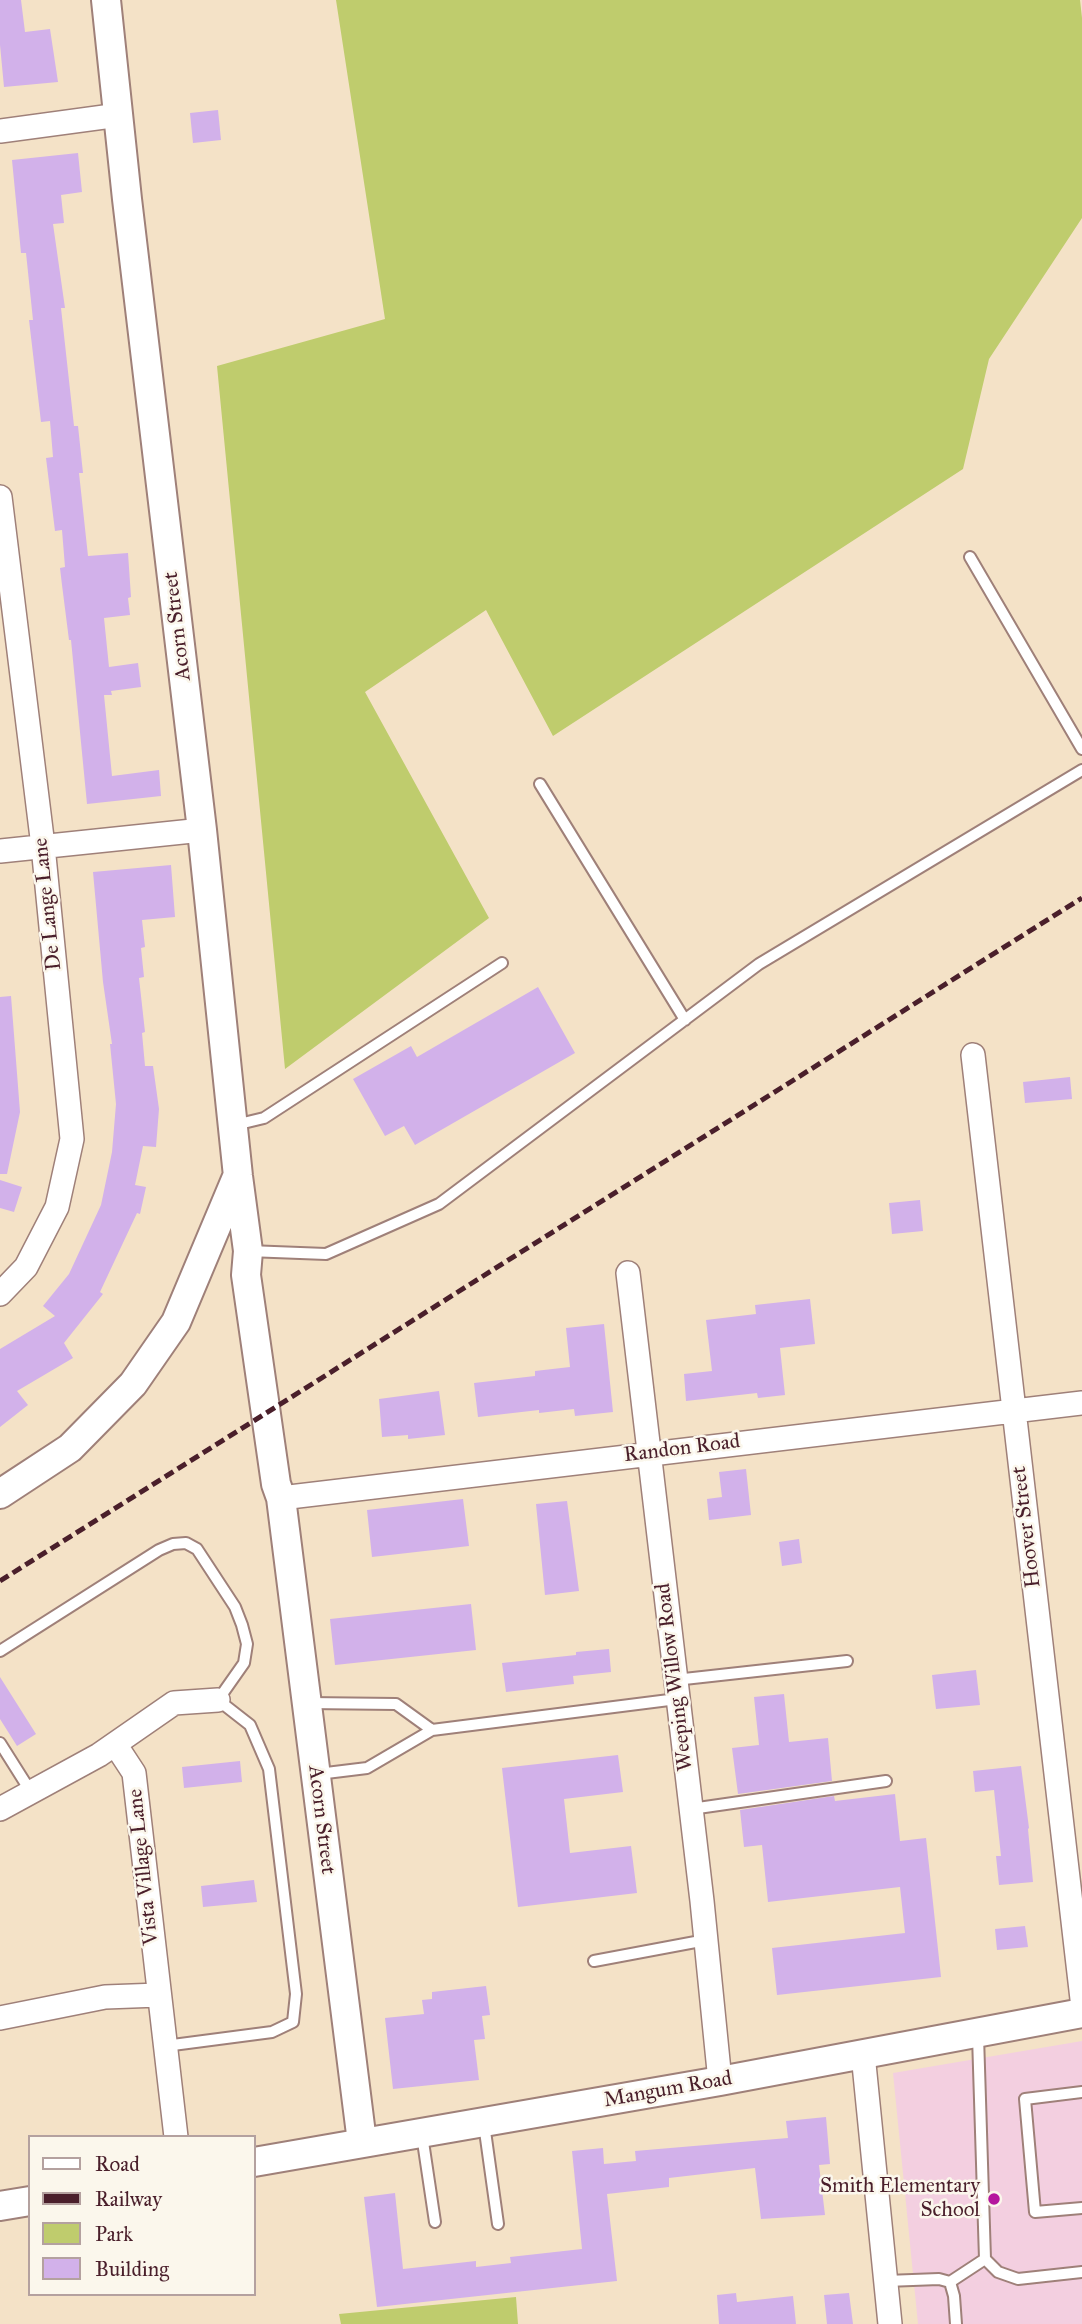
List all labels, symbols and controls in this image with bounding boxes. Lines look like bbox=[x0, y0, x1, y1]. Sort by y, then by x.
street label: Acorn Street bbox=[159, 570, 197, 682]
street label: De Lange Lane bbox=[29, 836, 67, 972]
street label: Randon Road bbox=[622, 1429, 742, 1469]
street label: Hoover Street bbox=[1007, 1465, 1047, 1589]
street label: Weeping Willow Road bbox=[651, 1582, 699, 1772]
street label: Acorn Street bbox=[302, 1764, 340, 1876]
street label: Vista Village Lane bbox=[123, 1788, 165, 1946]
street label: Mangum Road bbox=[602, 2066, 734, 2114]
legend bbox=[28, 2135, 256, 2296]
text: Road bbox=[95, 2151, 140, 2177]
place label: Smith Elementary School bbox=[820, 2174, 980, 2224]
text: Railway bbox=[95, 2186, 162, 2212]
marker: Smith Elementary School bbox=[986, 2191, 1002, 2207]
text: Park bbox=[95, 2221, 133, 2247]
text: Building bbox=[95, 2256, 169, 2282]

